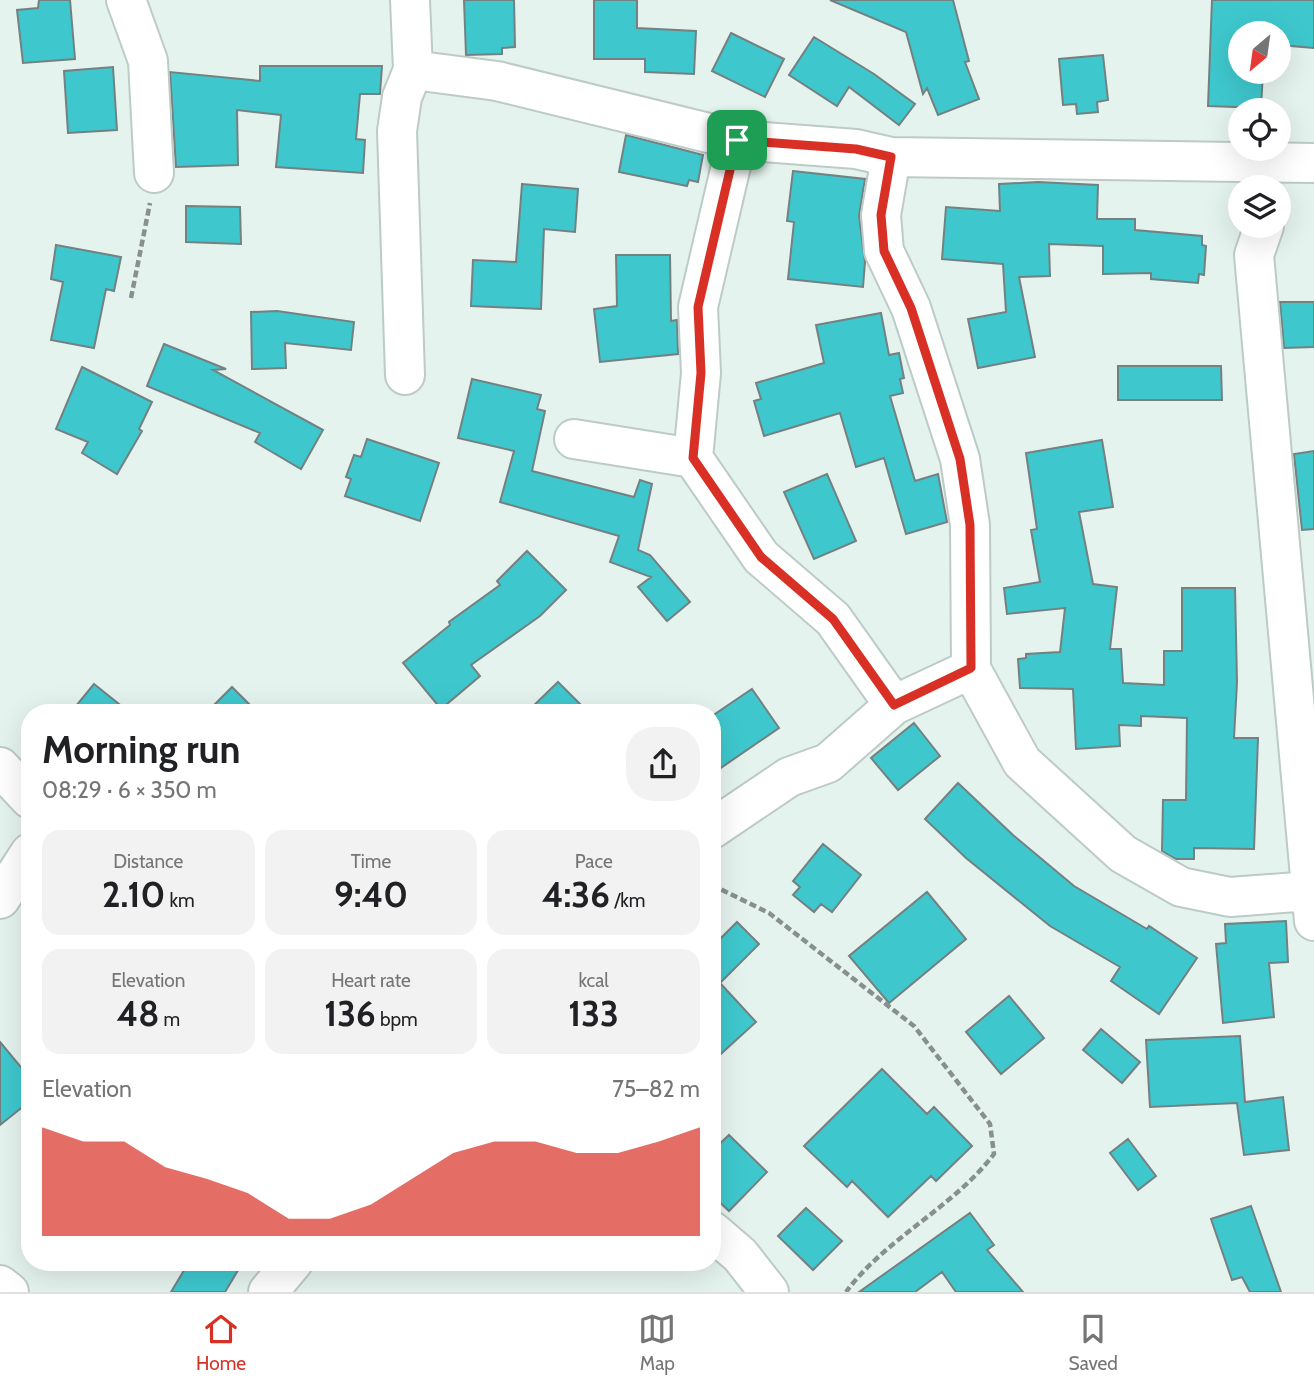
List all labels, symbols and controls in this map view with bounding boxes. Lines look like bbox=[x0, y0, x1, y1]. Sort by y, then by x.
north arrow bbox=[1228, 21, 1292, 84]
map controls bbox=[1228, 21, 1291, 238]
button: locate bbox=[1228, 98, 1291, 161]
pin bbox=[707, 110, 767, 170]
icon: arrive bbox=[718, 121, 756, 159]
button: layers bbox=[1228, 175, 1291, 238]
text: Morning run bbox=[42, 726, 241, 773]
button: share bbox=[626, 727, 700, 801]
text: 08:29 · 6 × 350 m bbox=[42, 776, 217, 804]
text: Distance bbox=[113, 850, 183, 873]
text: Time bbox=[351, 850, 391, 873]
text: Pace bbox=[575, 850, 613, 873]
text: 2.10 bbox=[102, 873, 165, 916]
text: 9:40 bbox=[334, 873, 408, 916]
text: 4:36 bbox=[542, 873, 610, 916]
text: km bbox=[165, 889, 195, 912]
text: /km bbox=[610, 889, 645, 912]
text: Elevation bbox=[111, 969, 185, 992]
text: Heart rate bbox=[331, 969, 411, 992]
text: kcal bbox=[579, 969, 609, 992]
text: 48 bbox=[116, 992, 159, 1035]
text: 136 bbox=[324, 992, 376, 1035]
text: 133 bbox=[568, 992, 619, 1035]
text: m bbox=[159, 1008, 180, 1031]
text: bpm bbox=[376, 1008, 418, 1031]
text: Elevation bbox=[42, 1075, 132, 1103]
text: 75–82 m bbox=[612, 1075, 700, 1103]
tab: Home bbox=[196, 1310, 246, 1375]
tab: Map bbox=[638, 1310, 676, 1375]
tab: Saved bbox=[1069, 1310, 1118, 1375]

